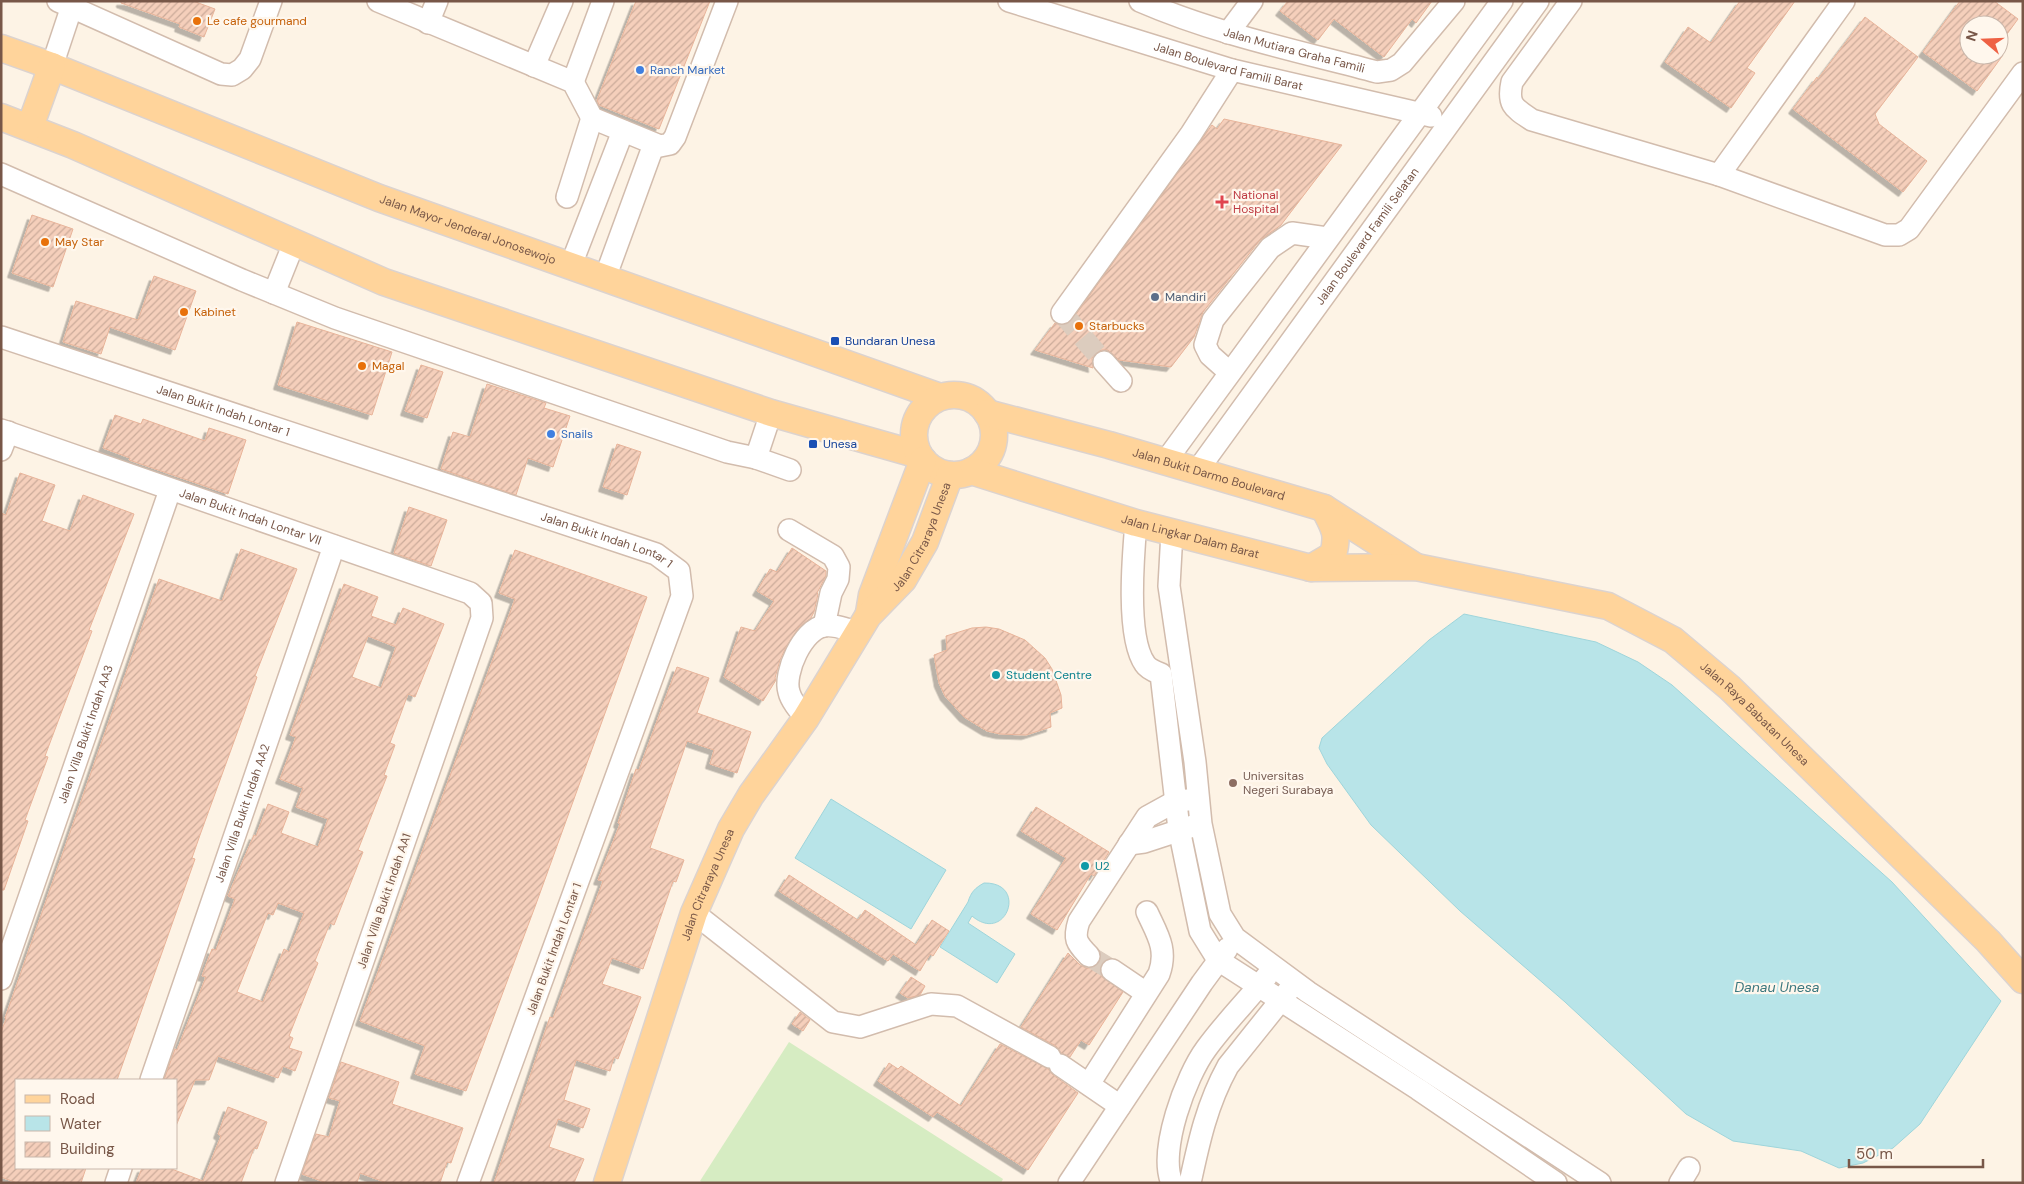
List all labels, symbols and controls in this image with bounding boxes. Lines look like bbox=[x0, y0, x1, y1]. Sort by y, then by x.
place label: Le cafe gourmand bbox=[207, 13, 307, 29]
marker: Le cafe gourmand bbox=[191, 15, 203, 27]
north arrow bbox=[1959, 15, 2009, 65]
street label: Jalan Mutiara Graha Famili bbox=[1222, 24, 1367, 77]
text: N bbox=[1962, 28, 1982, 44]
street label: Jalan Boulevard Famili Barat bbox=[1152, 38, 1305, 94]
place label: Ranch Market bbox=[650, 62, 726, 78]
marker: Ranch Market bbox=[634, 64, 646, 76]
street label: Jalan Boulevard Famili Selatan bbox=[1312, 164, 1423, 308]
place label: National Hospital bbox=[1233, 187, 1279, 217]
street label: Jalan Mayor Jenderal Jonosewojo bbox=[378, 191, 558, 268]
marker: National Hospital bbox=[1215, 195, 1229, 209]
place label: May Star bbox=[55, 234, 104, 250]
marker: May Star bbox=[39, 236, 51, 248]
place label: Mandiri bbox=[1165, 289, 1206, 305]
marker: Mandiri bbox=[1149, 291, 1161, 303]
place label: Kabinet bbox=[194, 304, 236, 320]
marker: Kabinet bbox=[178, 306, 190, 318]
place label: Starbucks bbox=[1089, 318, 1145, 334]
marker: Starbucks bbox=[1073, 320, 1085, 332]
place label: Bundaran Unesa bbox=[845, 333, 935, 349]
marker: Bundaran Unesa bbox=[829, 335, 841, 347]
place label: Magal bbox=[372, 358, 405, 374]
marker: Magal bbox=[356, 360, 368, 372]
street label: Jalan Bukit Indah Lontar 1 bbox=[154, 381, 292, 440]
place label: Snails bbox=[561, 426, 593, 442]
marker: Snails bbox=[545, 428, 557, 440]
place label: Unesa bbox=[823, 436, 857, 452]
marker: Unesa bbox=[807, 438, 819, 450]
street label: Jalan Bukit Darmo Boulevard bbox=[1131, 444, 1287, 504]
street label: Jalan Citraraya Unesa bbox=[888, 480, 955, 595]
street label: Jalan Bukit Indah Lontar VII bbox=[177, 485, 324, 549]
street label: Jalan Bukit Indah Lontar 1 bbox=[539, 508, 676, 572]
street label: Jalan Lingkar Dalam Barat bbox=[1119, 511, 1261, 562]
street label: Jalan Raya Babatan Unesa bbox=[1697, 658, 1813, 769]
street label: Jalan Villa Bukit Indah AA3 bbox=[54, 663, 117, 806]
place label: Student Centre bbox=[1006, 667, 1092, 683]
marker: Student Centre bbox=[990, 669, 1002, 681]
street label: Jalan Villa Bukit Indah AA2 bbox=[211, 742, 274, 885]
place label: Universitas Negeri Surabaya bbox=[1243, 768, 1333, 798]
marker: Universitas Negeri Surabaya bbox=[1227, 777, 1239, 789]
street label: Jalan Citraraya Unesa bbox=[678, 826, 738, 943]
street label: Jalan Villa Bukit Indah AA1 bbox=[353, 831, 415, 971]
place label: U2 bbox=[1095, 858, 1110, 874]
marker: U2 bbox=[1079, 860, 1091, 872]
street label: Jalan Bukit Indah Lontar 1 bbox=[523, 881, 585, 1017]
water label: Danau Unesa bbox=[1734, 978, 1820, 996]
legend bbox=[15, 1079, 178, 1169]
text: Road bbox=[60, 1089, 95, 1109]
text: Water bbox=[60, 1114, 102, 1134]
scale bar bbox=[1849, 1136, 1983, 1168]
text: Building bbox=[60, 1139, 115, 1159]
text: 50 m bbox=[1856, 1144, 1893, 1164]

